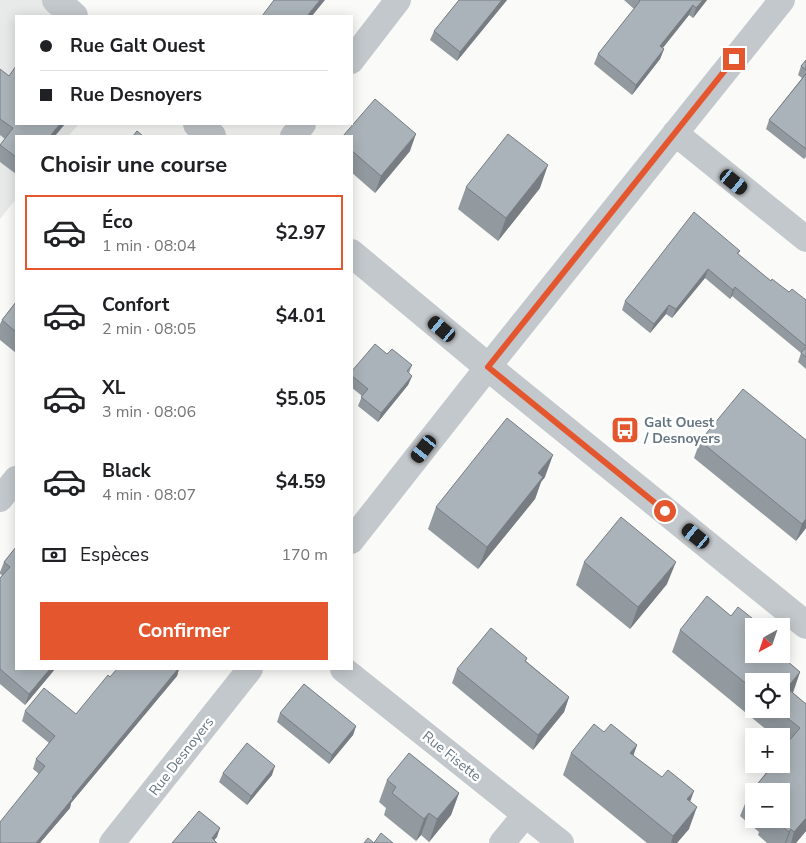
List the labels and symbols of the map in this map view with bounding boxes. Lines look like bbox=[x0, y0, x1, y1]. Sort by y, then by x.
route end bbox=[723, 48, 745, 70]
car bbox=[717, 167, 750, 197]
car bbox=[425, 314, 458, 344]
place label: Galt Ouest / Desnoyers bbox=[643, 413, 721, 448]
bus stop icon: Galt Ouest / Desnoyers bbox=[610, 415, 640, 445]
car bbox=[408, 433, 439, 465]
route start bbox=[654, 500, 676, 522]
car bbox=[679, 521, 712, 551]
north arrow bbox=[745, 618, 790, 662]
street label: Rue Desnoyers bbox=[145, 713, 218, 799]
street label: Rue Fisette bbox=[418, 727, 485, 786]

